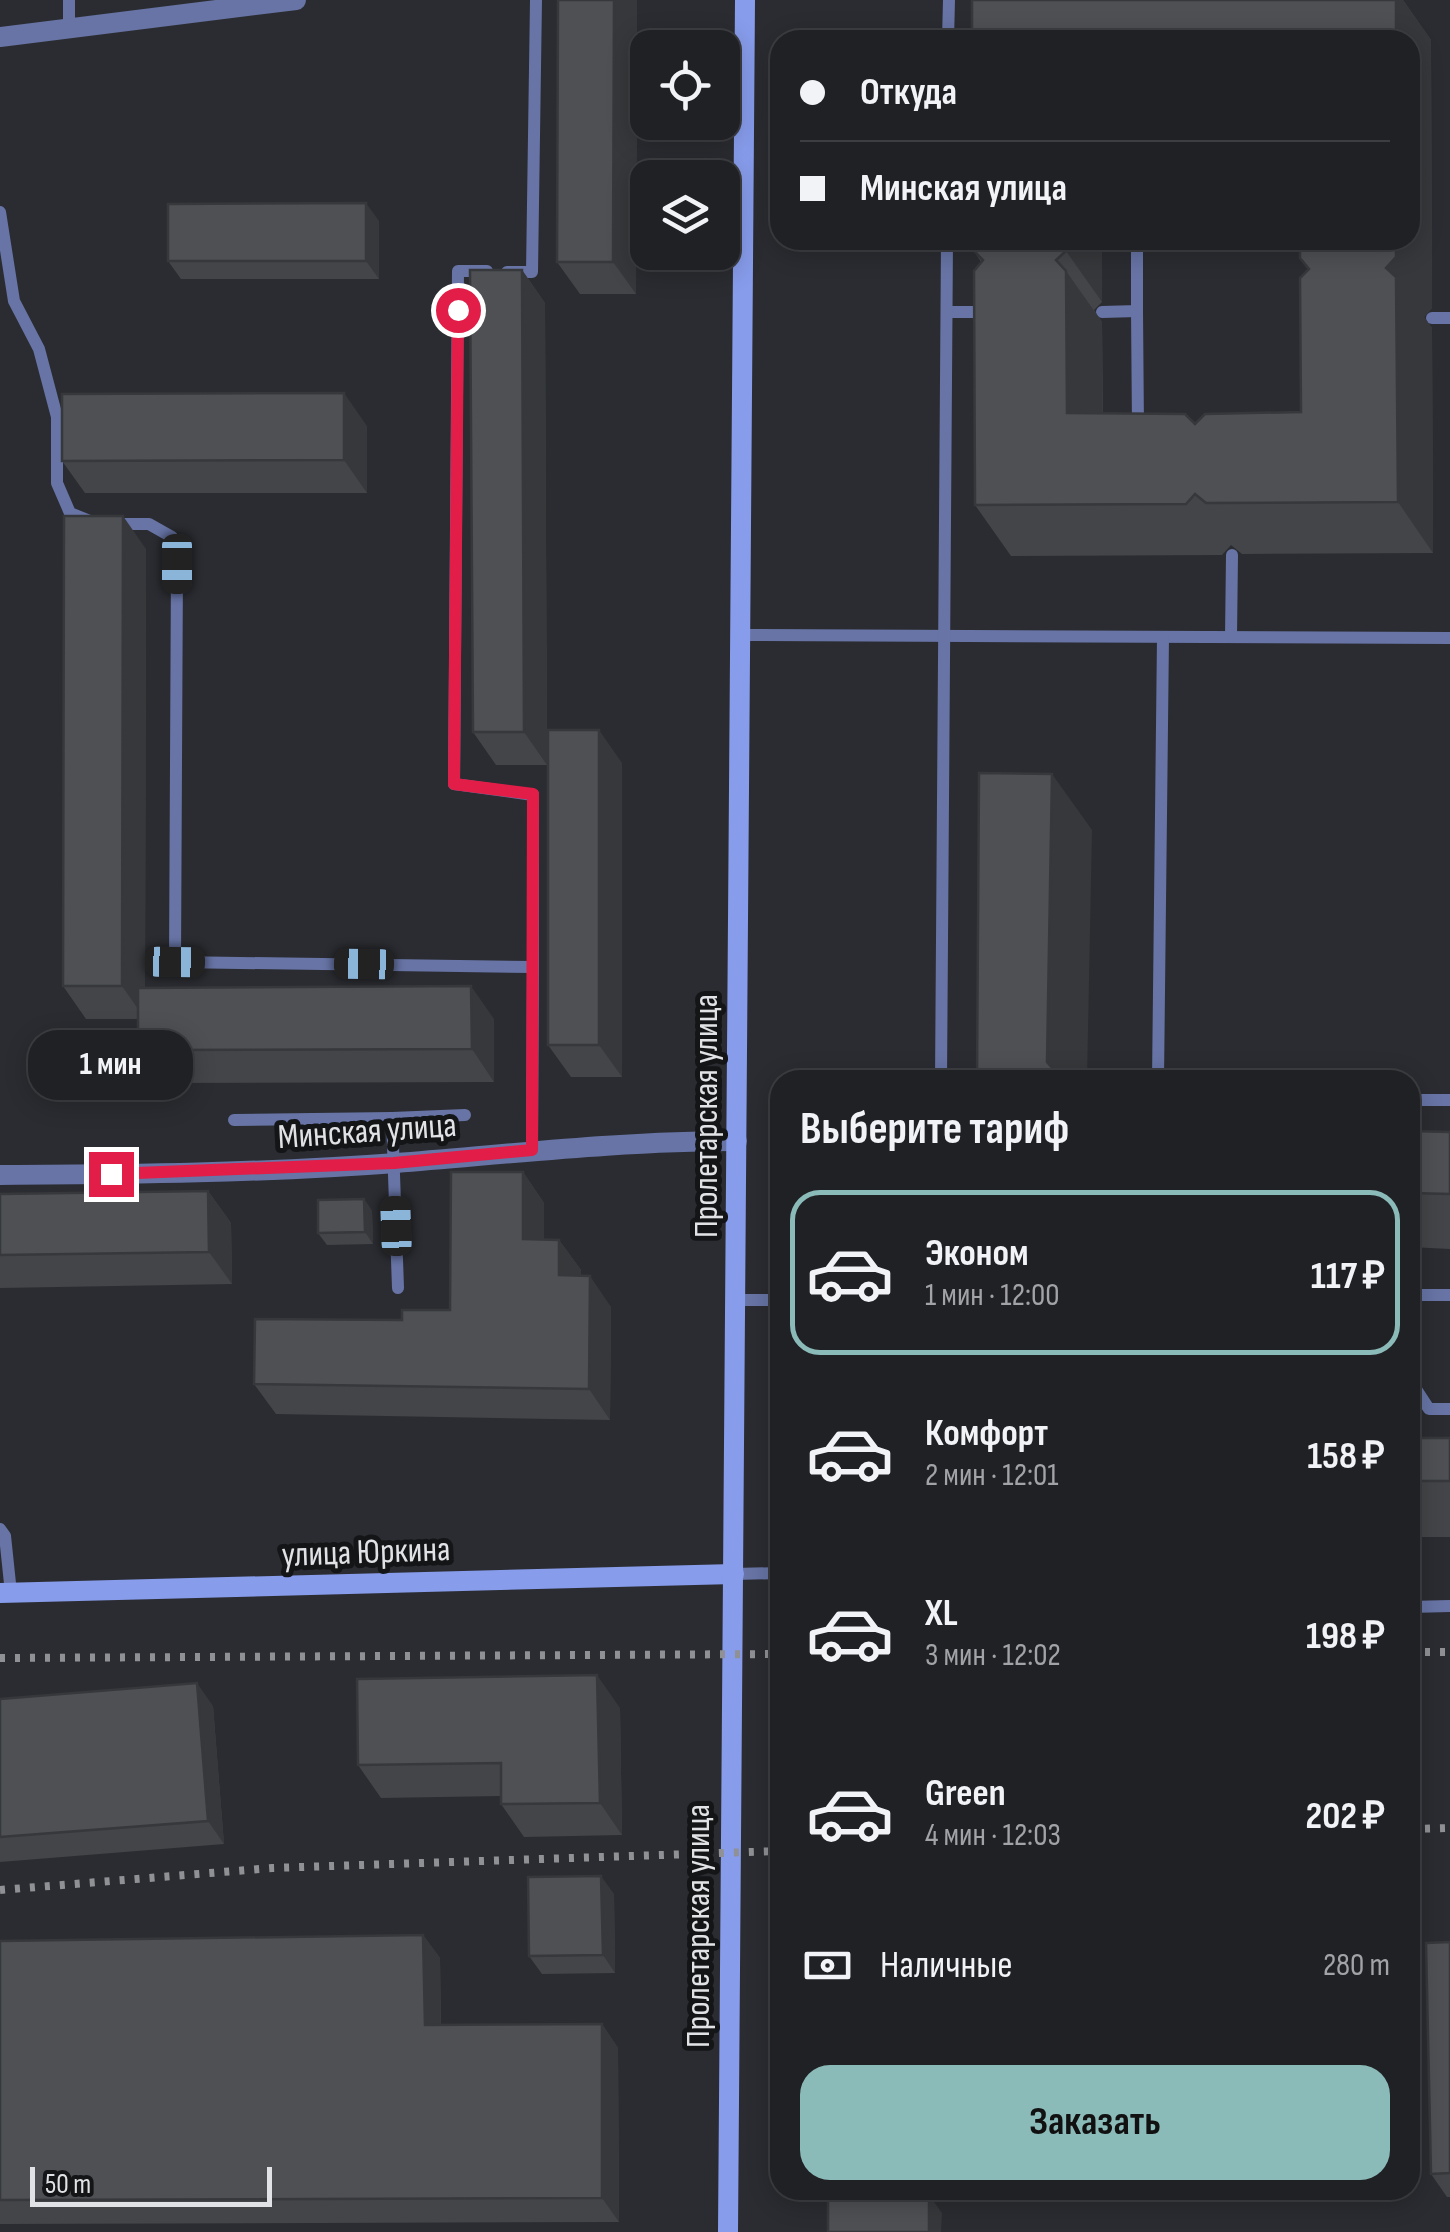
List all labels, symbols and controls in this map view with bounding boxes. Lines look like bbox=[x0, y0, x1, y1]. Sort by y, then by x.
map controls bbox=[630, 30, 740, 270]
button: locate bbox=[630, 30, 740, 140]
text: Откуда bbox=[860, 70, 957, 115]
button: layers bbox=[630, 160, 740, 270]
text: Минская улица bbox=[860, 166, 1067, 211]
route start bbox=[436, 288, 481, 333]
car bbox=[162, 534, 192, 594]
car bbox=[145, 946, 205, 978]
car bbox=[334, 948, 394, 980]
street label: Пролетарская улица bbox=[685, 994, 728, 1238]
callout: 1 мин bbox=[28, 1029, 194, 1099]
text: 1 мин bbox=[79, 1045, 142, 1084]
text: Выберите тариф bbox=[800, 1102, 1069, 1157]
street label: Минская улица bbox=[276, 1104, 458, 1159]
route end bbox=[89, 1152, 134, 1197]
car bbox=[380, 1195, 412, 1257]
icon: car bbox=[805, 1228, 895, 1318]
text: Эконом bbox=[925, 1231, 1029, 1276]
text: 117 ₽ bbox=[1311, 1254, 1385, 1299]
text: 1 мин · 12:00 bbox=[925, 1276, 1060, 1315]
icon: car bbox=[805, 1408, 895, 1498]
text: Комфорт bbox=[925, 1411, 1048, 1456]
text: 158 ₽ bbox=[1307, 1434, 1385, 1479]
text: 2 мин · 12:01 bbox=[925, 1456, 1058, 1495]
street label: улица Юркина bbox=[281, 1528, 451, 1577]
icon: car bbox=[805, 1588, 895, 1678]
text: XL bbox=[925, 1591, 958, 1636]
text: 198 ₽ bbox=[1306, 1614, 1385, 1659]
text: 3 мин · 12:02 bbox=[925, 1636, 1061, 1675]
icon: car bbox=[805, 1768, 895, 1858]
text: Green bbox=[925, 1771, 1006, 1816]
text: 202 ₽ bbox=[1306, 1794, 1385, 1839]
street label: Пролетарская улица bbox=[677, 1804, 720, 2048]
text: 4 мин · 12:03 bbox=[925, 1816, 1061, 1855]
icon: cash bbox=[800, 1938, 855, 1993]
text: Наличные bbox=[880, 1943, 1013, 1988]
text: 280 m bbox=[1323, 1946, 1390, 1985]
button: Заказать bbox=[800, 2065, 1390, 2180]
scale bar bbox=[30, 2162, 272, 2206]
text: 50 m bbox=[45, 2168, 91, 2201]

